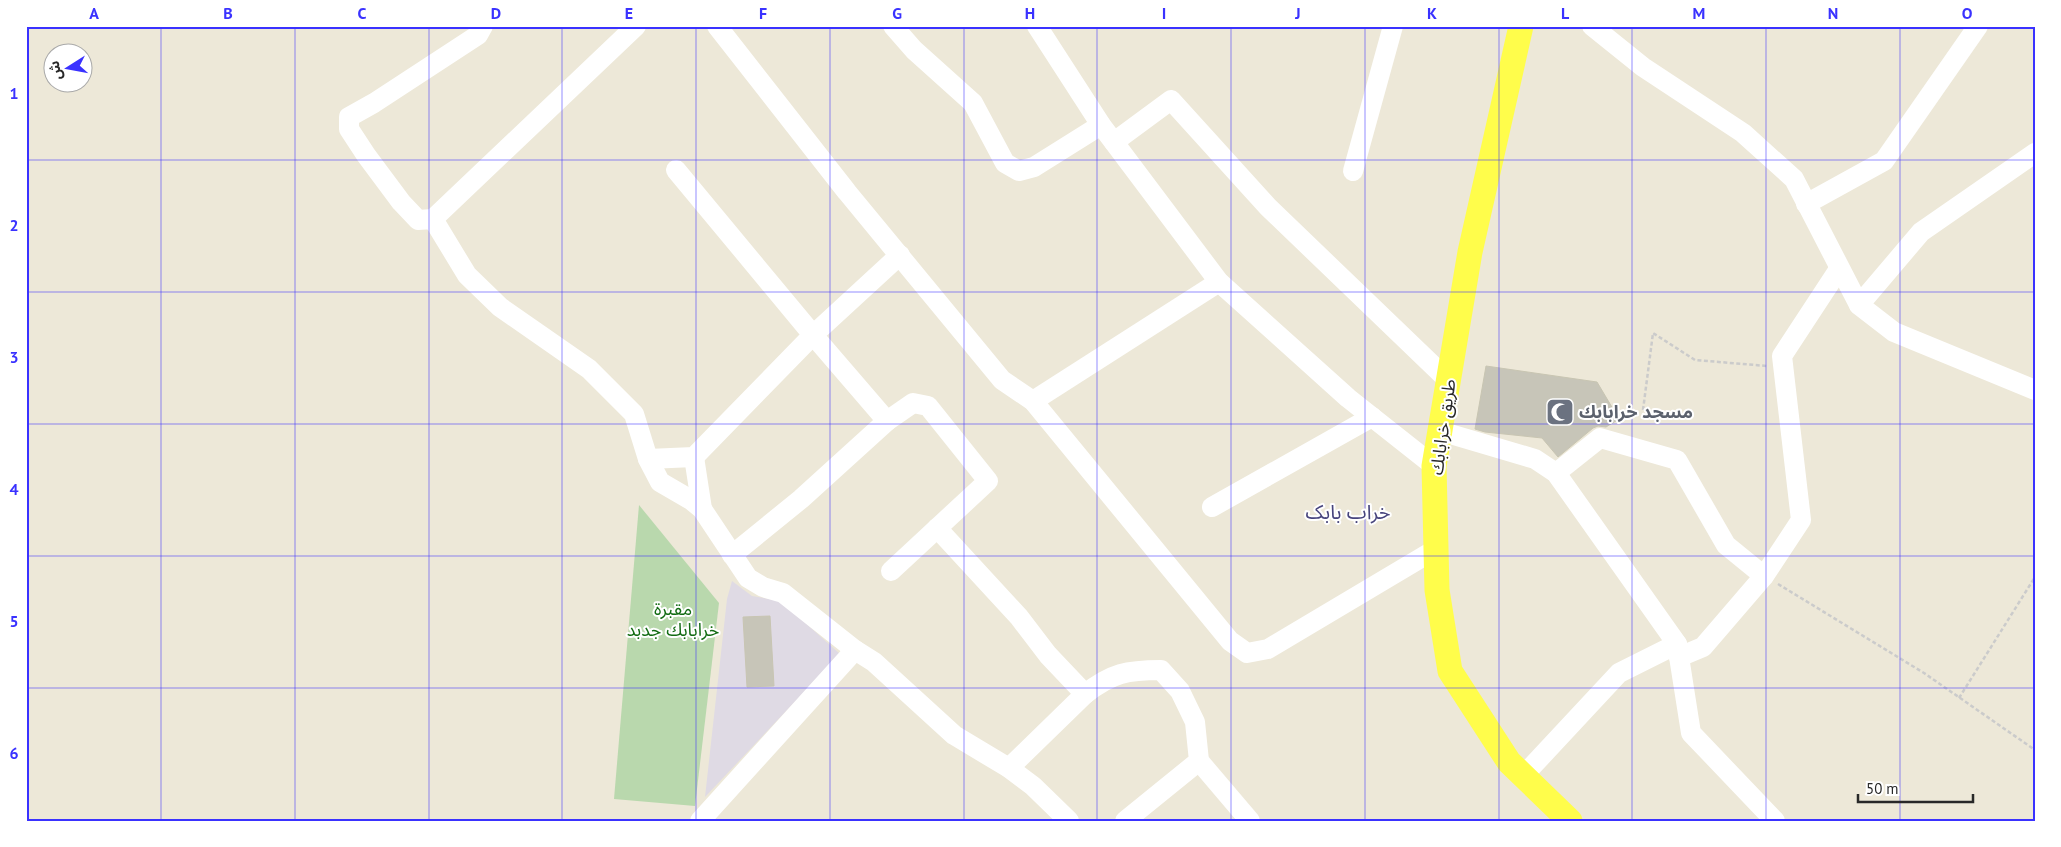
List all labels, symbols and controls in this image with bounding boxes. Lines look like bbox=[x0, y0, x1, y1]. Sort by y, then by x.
text: A bbox=[89, 3, 99, 23]
text: B bbox=[223, 3, 233, 23]
text: C bbox=[358, 3, 367, 23]
text: D bbox=[491, 3, 501, 23]
text: E bbox=[625, 3, 633, 23]
text: F bbox=[759, 3, 767, 23]
text: G bbox=[892, 3, 902, 23]
text: H bbox=[1025, 3, 1035, 23]
text: I bbox=[1162, 3, 1166, 23]
text: J bbox=[1294, 3, 1301, 23]
text: K bbox=[1427, 3, 1437, 23]
text: L bbox=[1561, 3, 1570, 23]
text: M bbox=[1693, 3, 1705, 23]
text: N bbox=[1828, 3, 1838, 23]
text: O bbox=[1962, 3, 1973, 23]
north arrow bbox=[42, 42, 92, 92]
text: ش bbox=[45, 59, 66, 82]
text: 1 bbox=[9, 83, 19, 103]
text: 2 bbox=[9, 215, 19, 235]
text: 3 bbox=[9, 347, 19, 367]
street label: طريق خرابابك bbox=[1424, 378, 1461, 476]
mosque icon: مسجد خرابابك bbox=[1545, 397, 1575, 427]
place label: مسجد خرابابك bbox=[1579, 400, 1693, 423]
text: 4 bbox=[9, 479, 19, 499]
district label: خراب بابک bbox=[1305, 499, 1391, 525]
park label: مقبرة خرابابك جدبد bbox=[627, 597, 719, 641]
text: 5 bbox=[9, 611, 19, 631]
text: 6 bbox=[9, 743, 19, 763]
scale bar bbox=[1858, 772, 1974, 804]
text: 50 m bbox=[1866, 779, 1899, 798]

